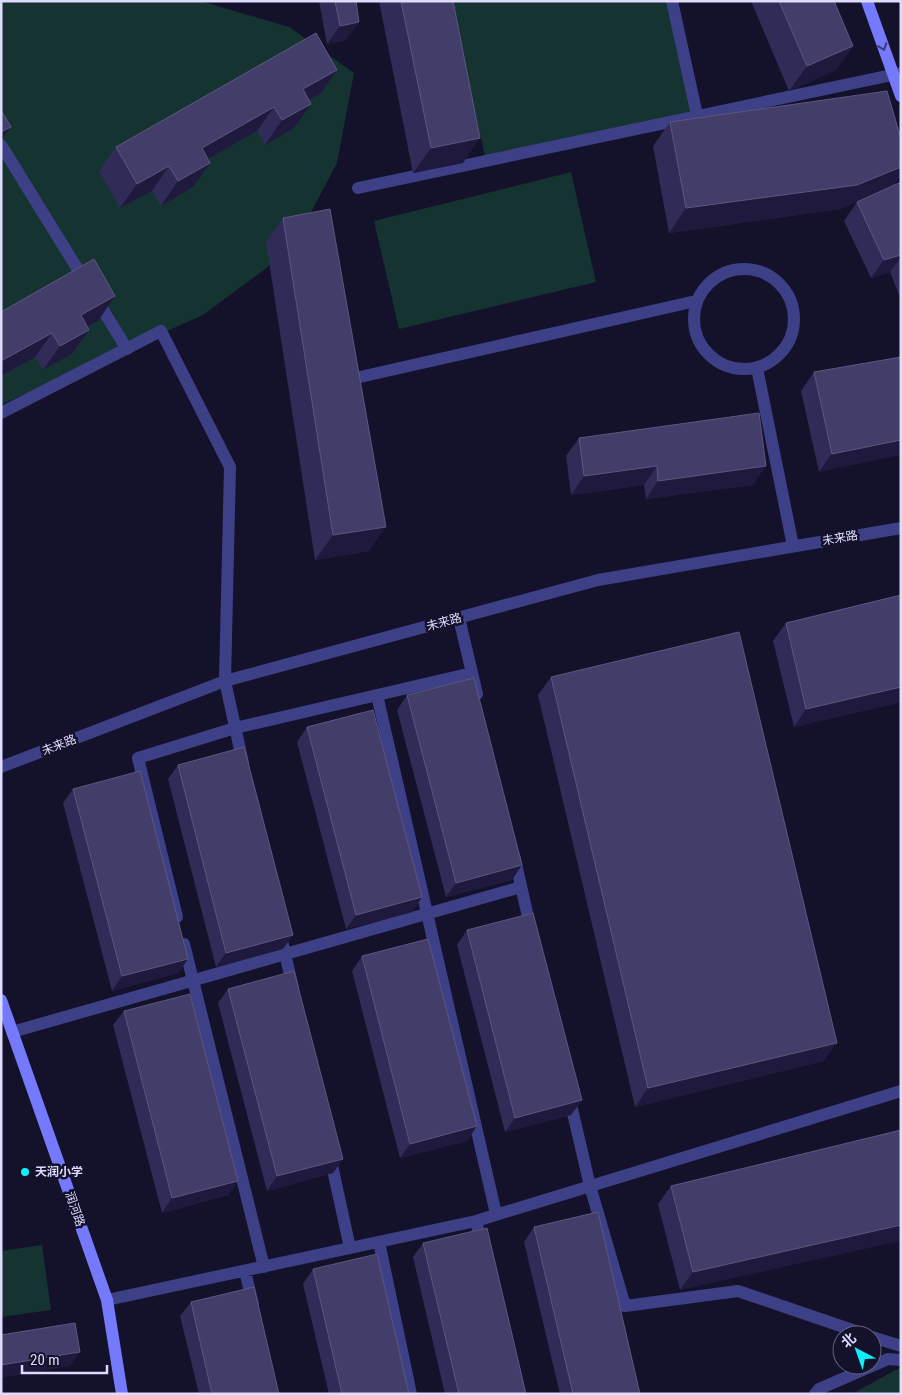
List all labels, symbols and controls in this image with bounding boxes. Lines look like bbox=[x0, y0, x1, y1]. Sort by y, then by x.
one-way arrow bbox=[877, 42, 887, 51]
street label: 未来路 bbox=[821, 528, 859, 548]
street label: 未来路 bbox=[425, 611, 463, 633]
street label: 未来路 bbox=[40, 732, 78, 758]
place label: 天润小学 bbox=[35, 1165, 83, 1179]
marker: 天润小学 bbox=[19, 1166, 31, 1178]
street label: 润河路 bbox=[63, 1190, 87, 1228]
north arrow bbox=[832, 1325, 882, 1375]
text: 北 bbox=[838, 1330, 859, 1351]
scale bar bbox=[22, 1342, 108, 1374]
text: 20 m bbox=[30, 1351, 60, 1369]

